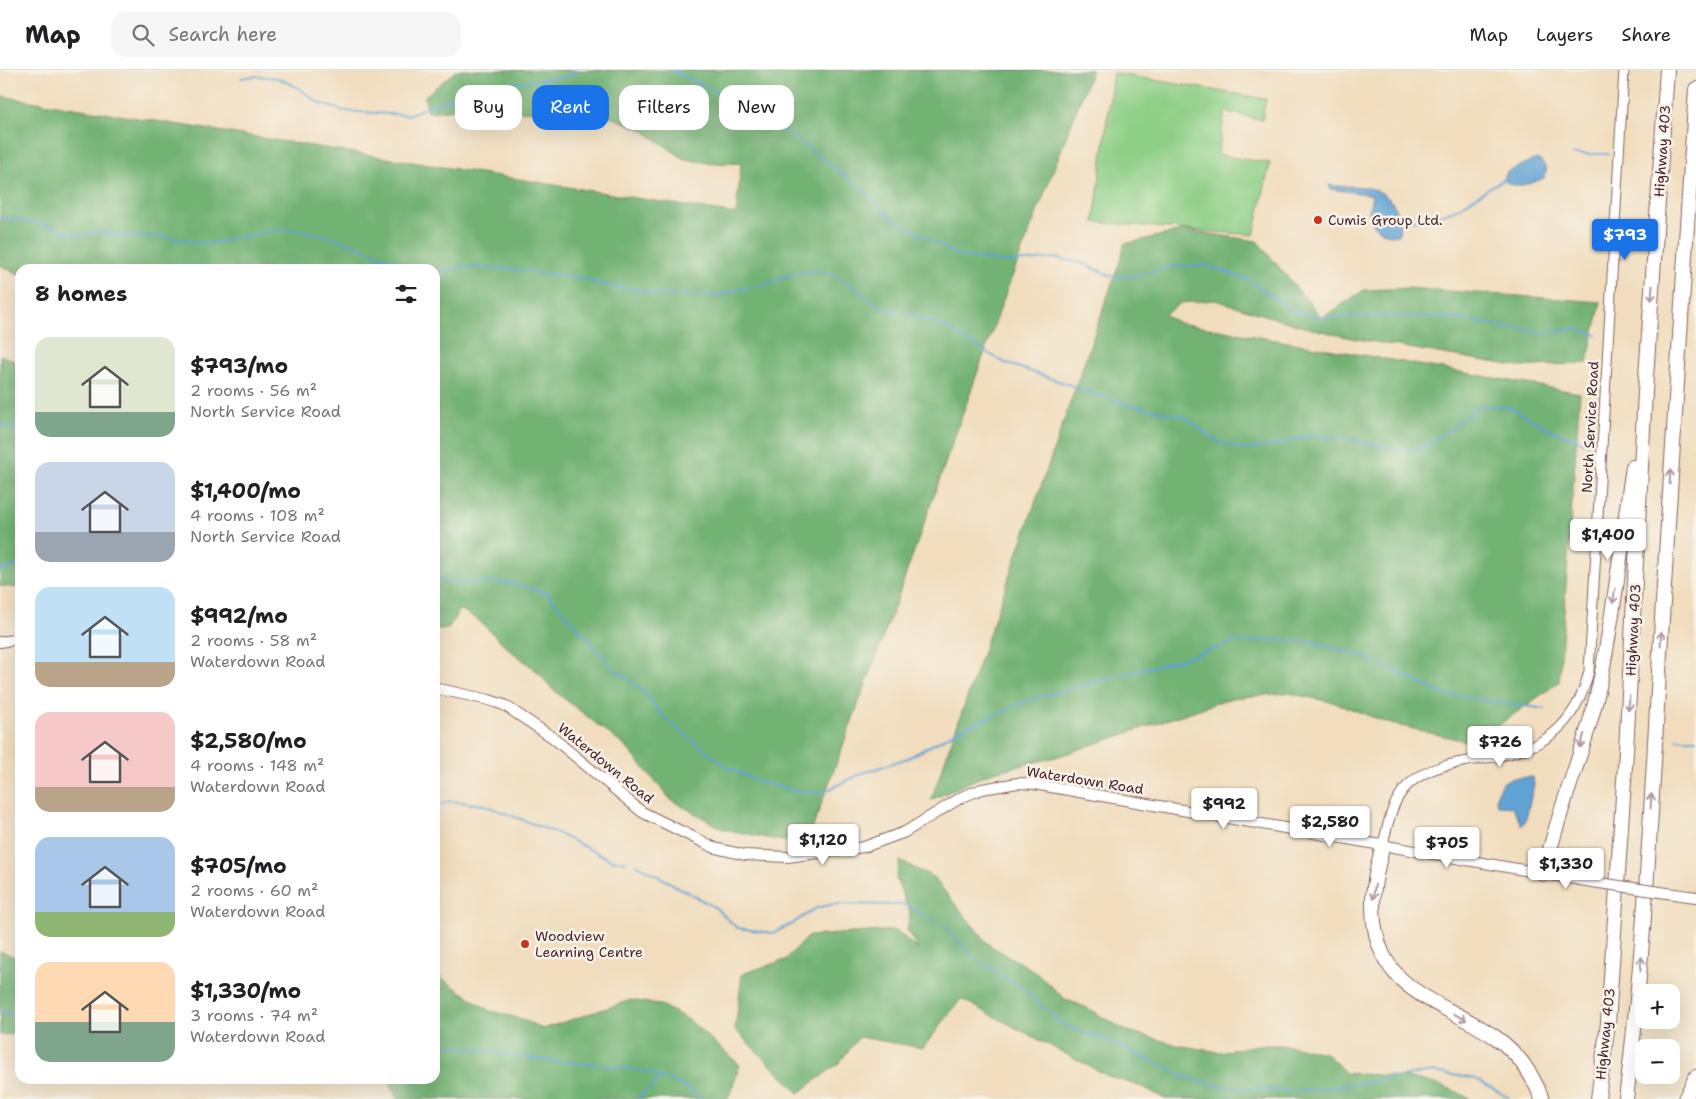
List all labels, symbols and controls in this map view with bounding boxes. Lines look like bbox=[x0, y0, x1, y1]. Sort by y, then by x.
search box bbox=[111, 12, 461, 57]
text: Map bbox=[25, 19, 81, 51]
icon: search bbox=[129, 21, 157, 49]
text: Search here bbox=[169, 22, 277, 47]
text: Map bbox=[1470, 23, 1508, 47]
text: Layers bbox=[1536, 23, 1593, 47]
text: Share bbox=[1621, 23, 1671, 47]
chip: Buy bbox=[455, 85, 522, 130]
chip: Rent bbox=[532, 85, 609, 130]
chip: Filters bbox=[619, 85, 709, 130]
chip: New bbox=[719, 85, 794, 130]
street label: Highway 403 bbox=[1650, 104, 1674, 198]
place label: Cumis Group Ltd. bbox=[1328, 211, 1443, 229]
marker: Cumis Group Ltd. bbox=[1312, 214, 1324, 226]
pin: $793 bbox=[1595, 218, 1655, 261]
text: $793 bbox=[1603, 224, 1647, 245]
text: 8 homes bbox=[35, 280, 127, 308]
icon: filters bbox=[392, 280, 420, 308]
one-way arrow bbox=[1647, 285, 1656, 301]
text: $793/mo bbox=[190, 352, 288, 380]
icon: home bbox=[75, 357, 135, 417]
street label: North Service Road bbox=[1578, 360, 1602, 493]
text: 2 rooms · 56 m² bbox=[190, 380, 317, 401]
text: North Service Road bbox=[190, 401, 341, 422]
one-way arrow bbox=[1665, 469, 1674, 485]
text: $1,400/mo bbox=[190, 477, 301, 505]
icon: home bbox=[75, 482, 135, 542]
text: 4 rooms · 108 m² bbox=[190, 505, 325, 526]
pin: $1,400 bbox=[1567, 518, 1649, 561]
text: $1,400 bbox=[1581, 524, 1635, 545]
text: North Service Road bbox=[190, 526, 341, 547]
street label: Highway 403 bbox=[1622, 583, 1644, 677]
one-way arrow bbox=[1609, 588, 1619, 604]
text: $992/mo bbox=[190, 602, 288, 630]
icon: home bbox=[75, 607, 135, 667]
text: 2 rooms · 58 m² bbox=[190, 630, 317, 651]
one-way arrow bbox=[1656, 631, 1665, 647]
text: Waterdown Road bbox=[190, 651, 325, 672]
one-way arrow bbox=[1624, 694, 1634, 711]
street label: Waterdown Road bbox=[554, 719, 658, 807]
pin: $726 bbox=[1470, 726, 1530, 768]
text: $2,580/mo bbox=[190, 727, 307, 755]
text: $726 bbox=[1478, 731, 1522, 752]
icon: home bbox=[75, 732, 135, 792]
one-way arrow bbox=[1577, 733, 1587, 749]
text: 4 rooms · 148 m² bbox=[190, 755, 324, 776]
street label: Waterdown Road bbox=[1025, 762, 1145, 798]
text: Waterdown Road bbox=[190, 776, 325, 797]
pin: $992 bbox=[1194, 788, 1254, 830]
text: $992 bbox=[1202, 793, 1246, 814]
one-way arrow bbox=[1646, 794, 1656, 810]
pin: $2,580 bbox=[1289, 806, 1371, 848]
text: $2,580 bbox=[1301, 811, 1359, 832]
pin: $1,120 bbox=[782, 824, 864, 866]
pin: $705 bbox=[1417, 826, 1477, 869]
text: $1,120 bbox=[799, 829, 847, 850]
text: $705 bbox=[1426, 832, 1468, 853]
pin: $1,330 bbox=[1525, 848, 1607, 890]
text: $705/mo bbox=[190, 852, 287, 880]
text: $1,330 bbox=[1539, 853, 1593, 874]
icon: home bbox=[75, 857, 135, 917]
text: 2 rooms · 60 m² bbox=[190, 880, 318, 901]
one-way arrow bbox=[1369, 884, 1379, 900]
text: Waterdown Road bbox=[190, 901, 325, 922]
place label: Woodview Learning Centre bbox=[535, 927, 643, 961]
marker: Woodview Learning Centre bbox=[519, 938, 531, 950]
one-way arrow bbox=[1636, 956, 1645, 972]
text: $1,330/mo bbox=[190, 977, 301, 1005]
icon: home bbox=[75, 982, 135, 1042]
map controls bbox=[1635, 984, 1680, 1084]
button: + bbox=[1635, 984, 1680, 1029]
street label: Highway 403 bbox=[1591, 987, 1619, 1081]
text: 3 rooms · 74 m² bbox=[190, 1005, 318, 1026]
one-way arrow bbox=[1452, 1013, 1467, 1023]
text: Waterdown Road bbox=[190, 1026, 325, 1047]
button: − bbox=[1635, 1039, 1680, 1084]

